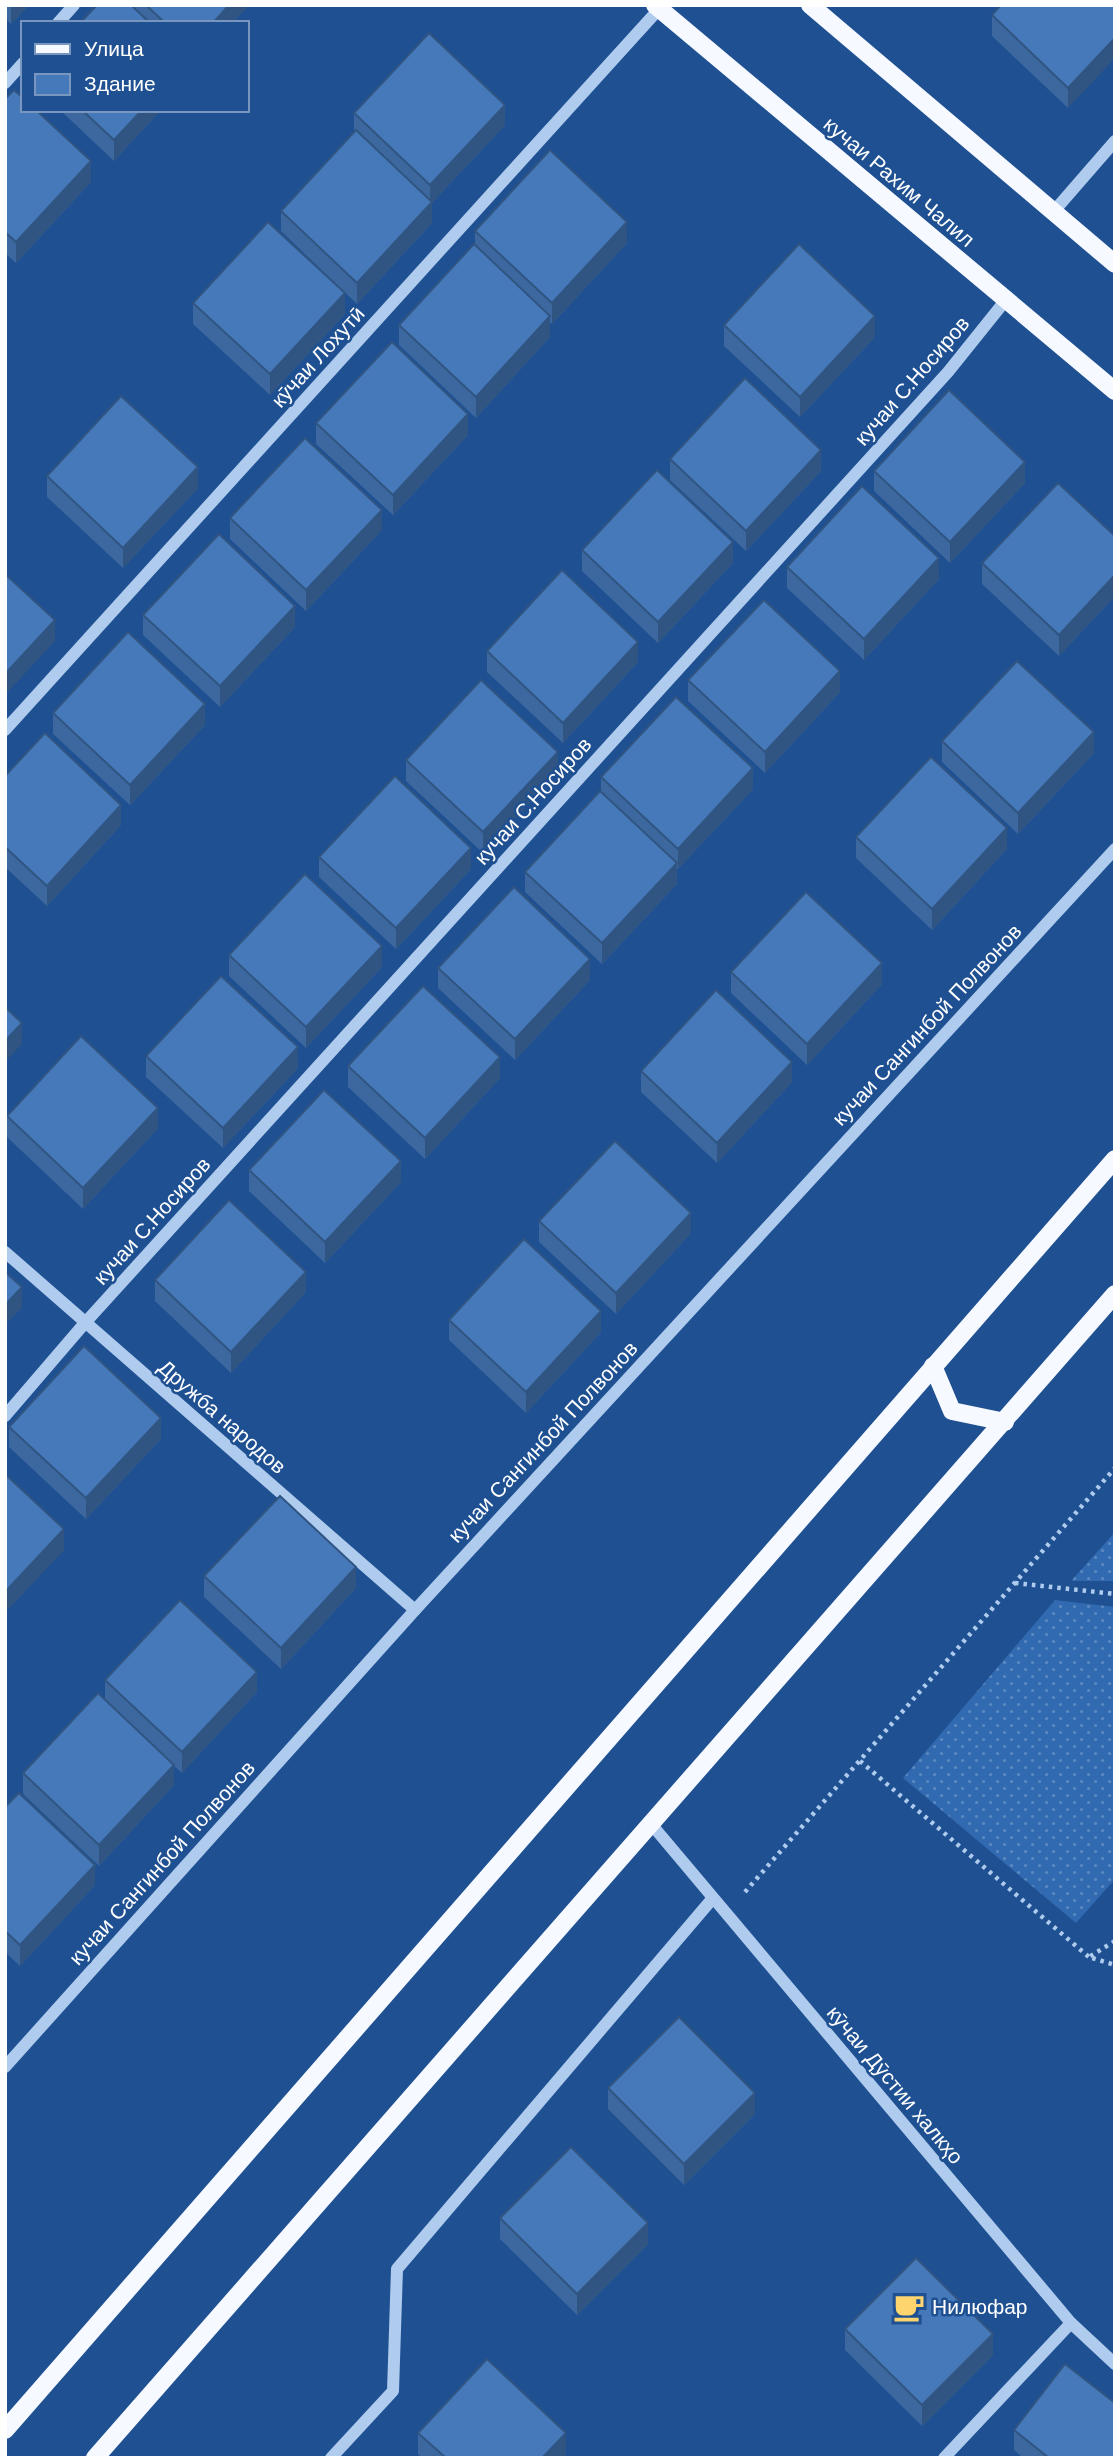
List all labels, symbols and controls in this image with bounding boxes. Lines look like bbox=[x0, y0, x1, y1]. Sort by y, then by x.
legend bbox=[21, 21, 248, 112]
text: Улица bbox=[84, 35, 144, 63]
text: Здание bbox=[84, 70, 156, 98]
street label: кучаи Рахим Чалил bbox=[818, 111, 980, 253]
street label: кӯчаи Лохутӣ bbox=[265, 300, 371, 414]
street label: кучаи С.Носиров bbox=[848, 310, 976, 452]
street label: кучаи С.Носиров bbox=[468, 731, 598, 871]
street label: кучаи Сангинбой Полвонов bbox=[826, 918, 1028, 1132]
street label: кучаи С.Носиров bbox=[87, 1151, 217, 1291]
street label: кучаи Сангинбой Полвонов bbox=[442, 1335, 644, 1549]
street label: Дружба народов bbox=[152, 1354, 292, 1480]
street label: кучаи Сангинбой Полвонов bbox=[63, 1755, 261, 1971]
street label: кӯчаи Дӯстии халкҳо bbox=[820, 2000, 970, 2170]
cafe icon: Нилюфар bbox=[892, 2290, 926, 2324]
place label: Нилюфар bbox=[932, 2293, 1028, 2321]

